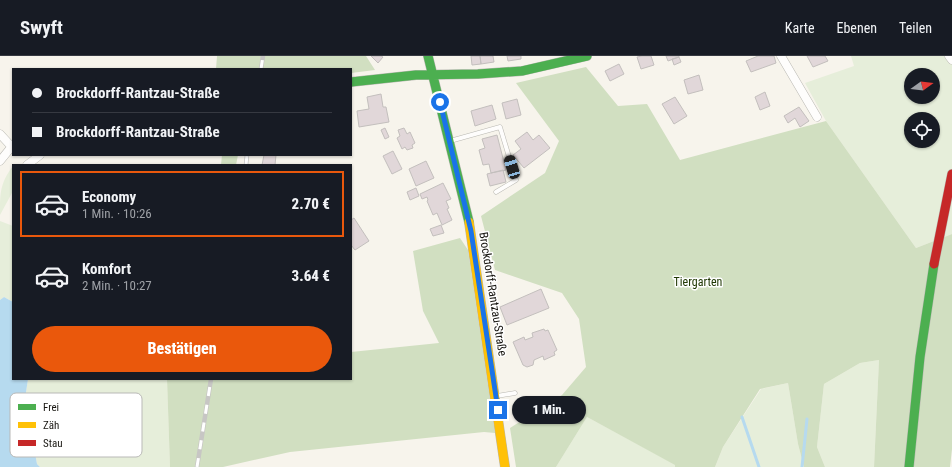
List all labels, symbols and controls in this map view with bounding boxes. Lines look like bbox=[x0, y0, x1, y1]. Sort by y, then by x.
text: Swyft bbox=[20, 16, 63, 39]
text: Karte bbox=[785, 20, 814, 36]
text: Ebenen bbox=[836, 20, 877, 36]
text: Teilen bbox=[899, 20, 932, 36]
north arrow bbox=[904, 68, 940, 104]
map controls bbox=[904, 68, 940, 148]
text: Brockdorff-Rantzau-Straße bbox=[56, 84, 220, 102]
route start bbox=[431, 93, 449, 111]
button: locate bbox=[904, 112, 940, 148]
text: Brockdorff-Rantzau-Straße bbox=[56, 123, 220, 141]
car bbox=[503, 154, 521, 180]
icon: car bbox=[34, 186, 70, 222]
text: Economy bbox=[82, 188, 136, 206]
text: 2.70 € bbox=[292, 195, 330, 213]
text: 1 Min. · 10:26 bbox=[82, 206, 152, 221]
street label: Brockdorff-Rantzau-Straße bbox=[476, 231, 510, 357]
icon: car bbox=[34, 258, 70, 294]
text: Komfort bbox=[82, 260, 131, 278]
text: 3.64 € bbox=[292, 267, 330, 285]
park label: Tiergarten bbox=[674, 275, 723, 289]
text: 2 Min. · 10:27 bbox=[82, 278, 152, 293]
button: Bestätigen bbox=[32, 326, 332, 372]
legend bbox=[10, 393, 142, 457]
callout: 1 Min. bbox=[512, 396, 586, 424]
text: Frei bbox=[43, 401, 59, 414]
route end bbox=[489, 401, 507, 419]
text: 1 Min. bbox=[532, 402, 566, 417]
text: Zäh bbox=[43, 419, 59, 432]
text: Stau bbox=[43, 437, 63, 450]

